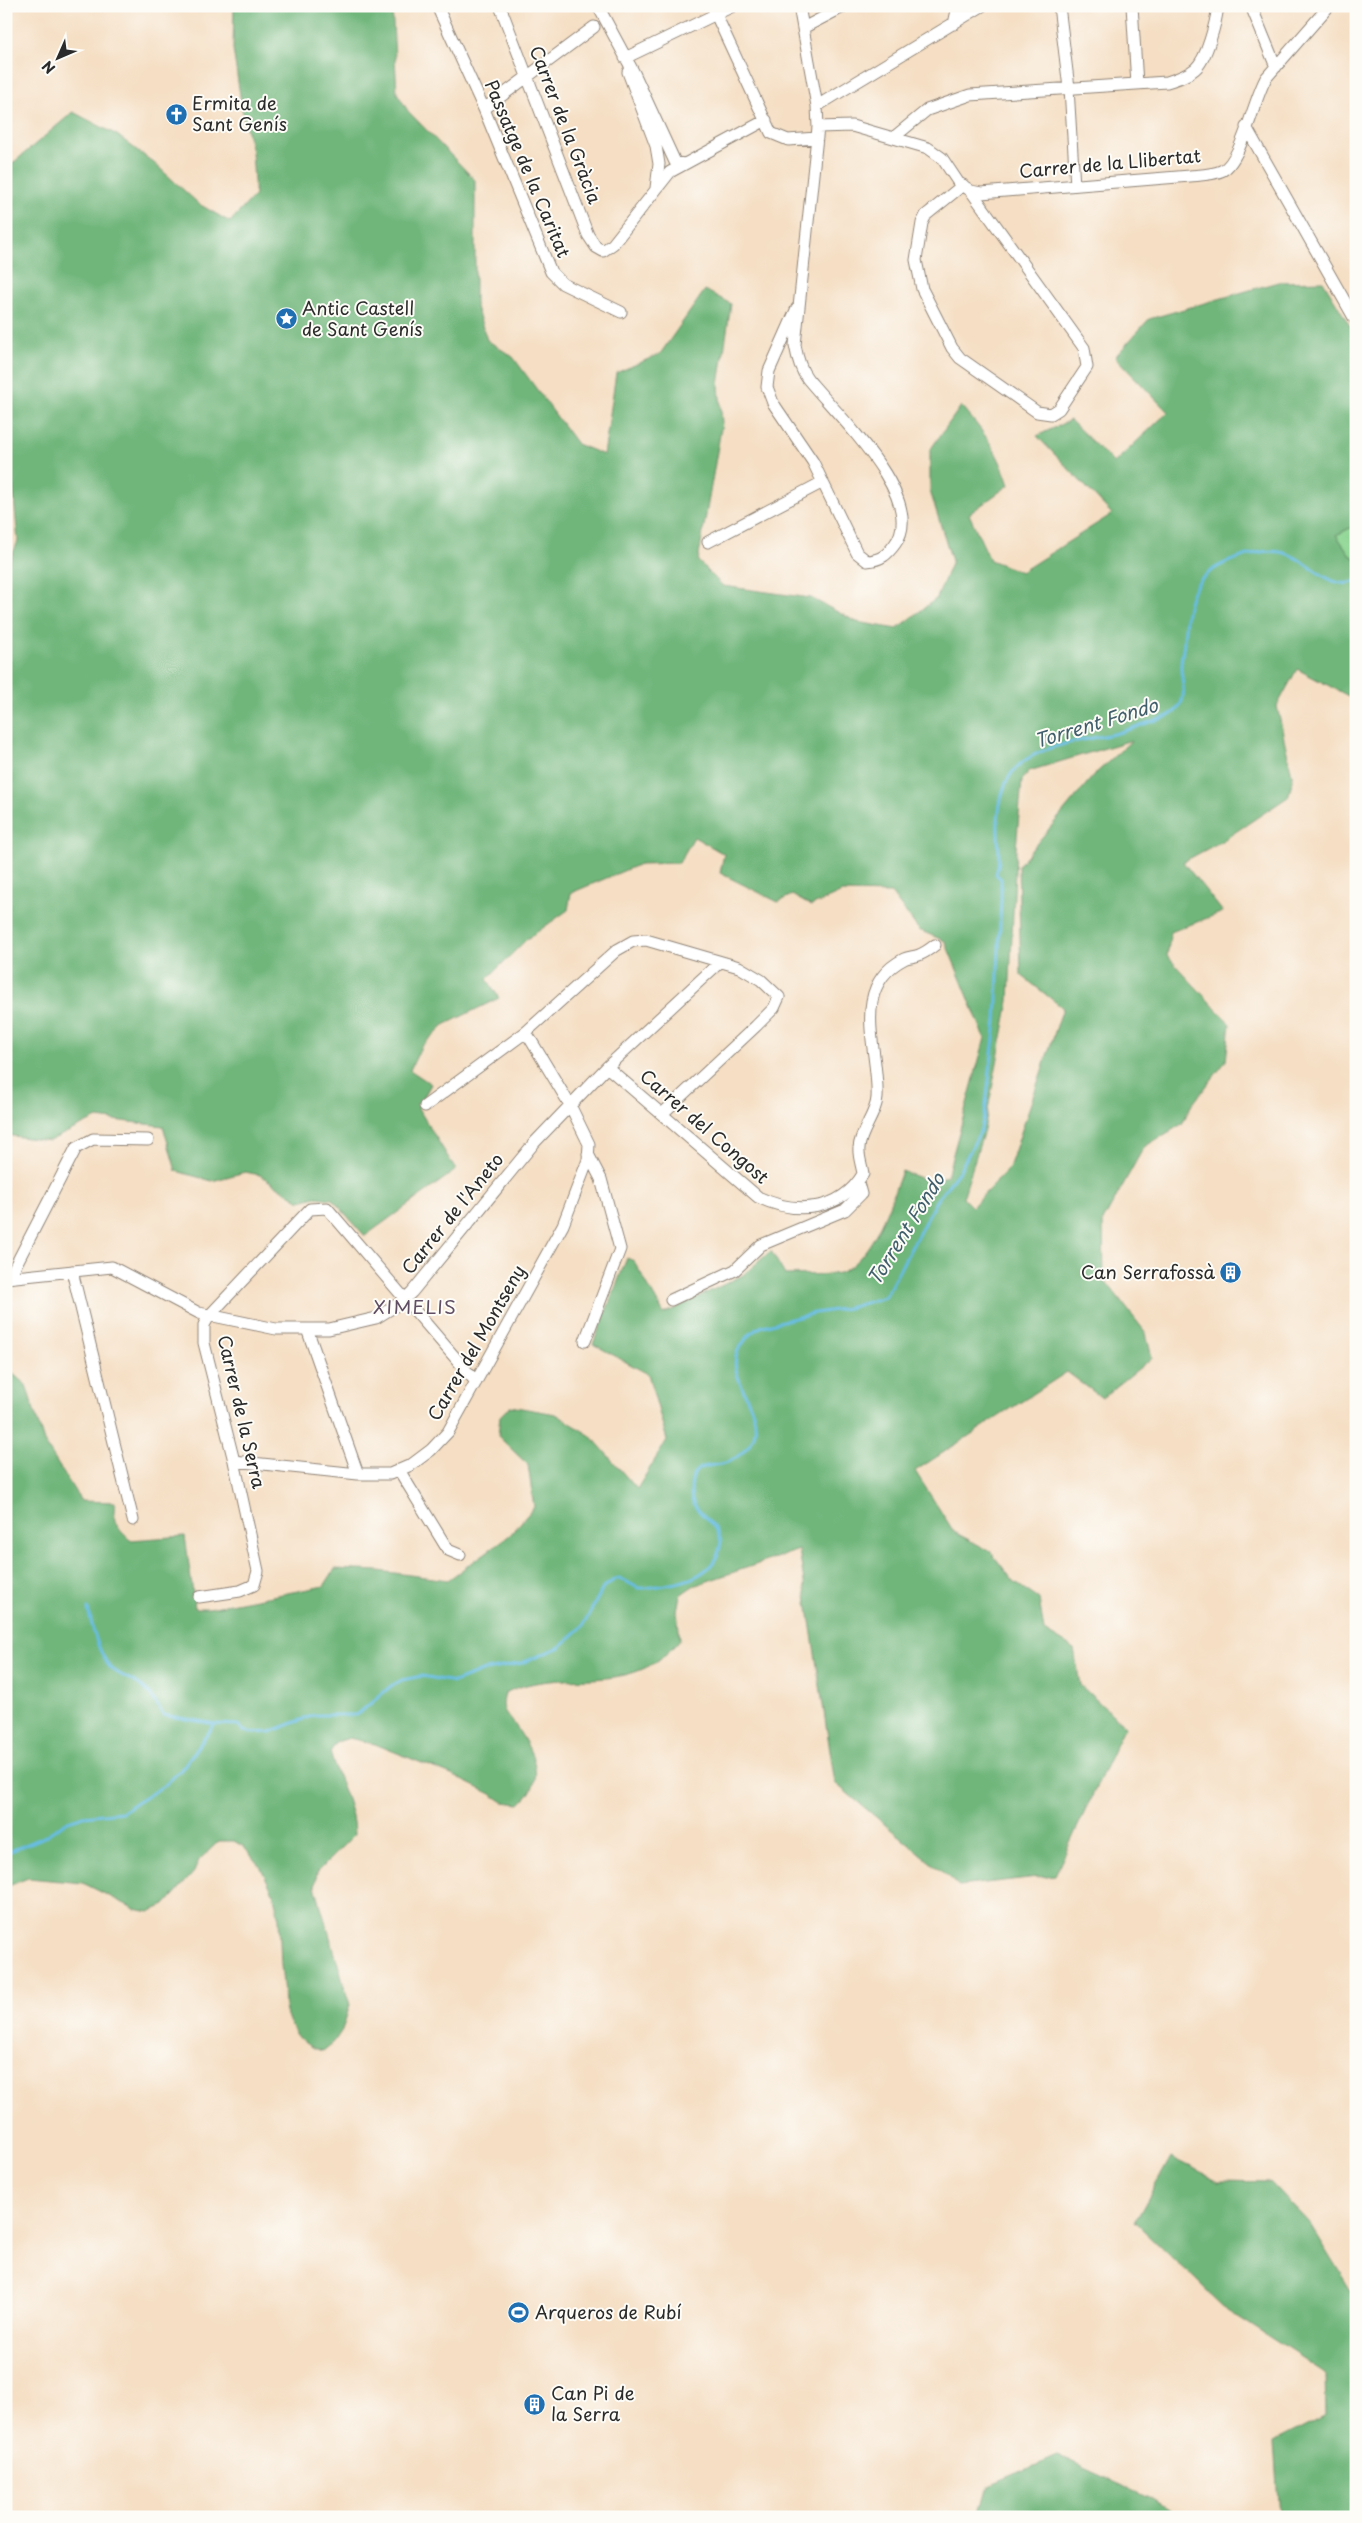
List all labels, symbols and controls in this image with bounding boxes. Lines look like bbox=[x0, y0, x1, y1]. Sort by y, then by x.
north arrow bbox=[32, 32, 82, 82]
street label: Carrer de la Gràcia bbox=[524, 41, 609, 208]
text: N bbox=[37, 56, 60, 79]
street label: Passatge de la Caritat bbox=[479, 75, 578, 262]
place label: Ermita de Sant Genís bbox=[192, 89, 287, 137]
church icon: Ermita de Sant Genís bbox=[164, 102, 188, 126]
street label: Carrer de la Llibertat bbox=[1018, 141, 1202, 184]
place label: Antic Castell de Sant Genís bbox=[302, 294, 423, 342]
place icon: Antic Castell de Sant Genís bbox=[274, 307, 298, 331]
water label: Torrent Fondo bbox=[1031, 690, 1162, 754]
street label: Carrer del Congost bbox=[635, 1062, 775, 1190]
street label: Carrer de l'Aneto bbox=[394, 1147, 509, 1279]
water label: Torrent Fondo bbox=[860, 1166, 952, 1290]
place label: Can Serrafossà bbox=[1081, 1258, 1215, 1285]
street label: Carrer del Montseny bbox=[420, 1259, 531, 1425]
building icon: Can Serrafossà bbox=[1219, 1261, 1243, 1285]
district label: XIMELIS bbox=[373, 1292, 457, 1320]
street label: Carrer de la Serra bbox=[212, 1332, 273, 1492]
place label: Arqueros de Rubí bbox=[535, 2298, 682, 2325]
sports icon: Arqueros de Rubí bbox=[507, 2301, 531, 2325]
place label: Can Pi de la Serra bbox=[551, 2379, 635, 2427]
building icon: Can Pi de la Serra bbox=[523, 2392, 547, 2416]

